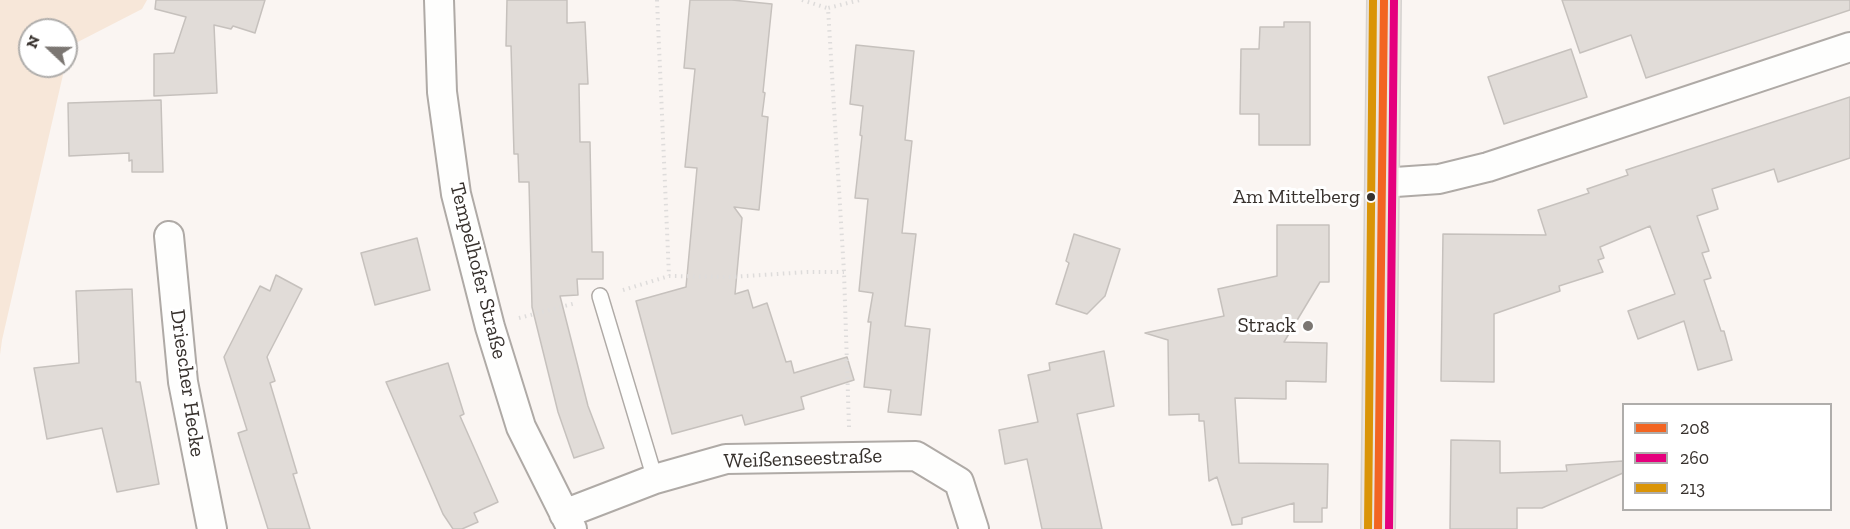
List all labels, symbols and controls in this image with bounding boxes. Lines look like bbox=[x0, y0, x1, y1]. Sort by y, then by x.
north arrow bbox=[18, 18, 78, 78]
text: N bbox=[22, 33, 44, 51]
street label: Tempelhofer Straße bbox=[444, 180, 512, 362]
place label: Am Mittelberg bbox=[1233, 185, 1360, 209]
marker: Am Mittelberg bbox=[1365, 191, 1377, 203]
street label: Driescher Hecke bbox=[164, 308, 210, 458]
place label: Strack bbox=[1237, 313, 1296, 339]
marker: Strack bbox=[1301, 319, 1315, 333]
legend bbox=[1622, 403, 1832, 511]
text: 208 bbox=[1680, 417, 1709, 439]
street label: Weißenseestraße bbox=[723, 444, 883, 474]
text: 260 bbox=[1680, 447, 1709, 469]
text: 213 bbox=[1680, 477, 1705, 499]

